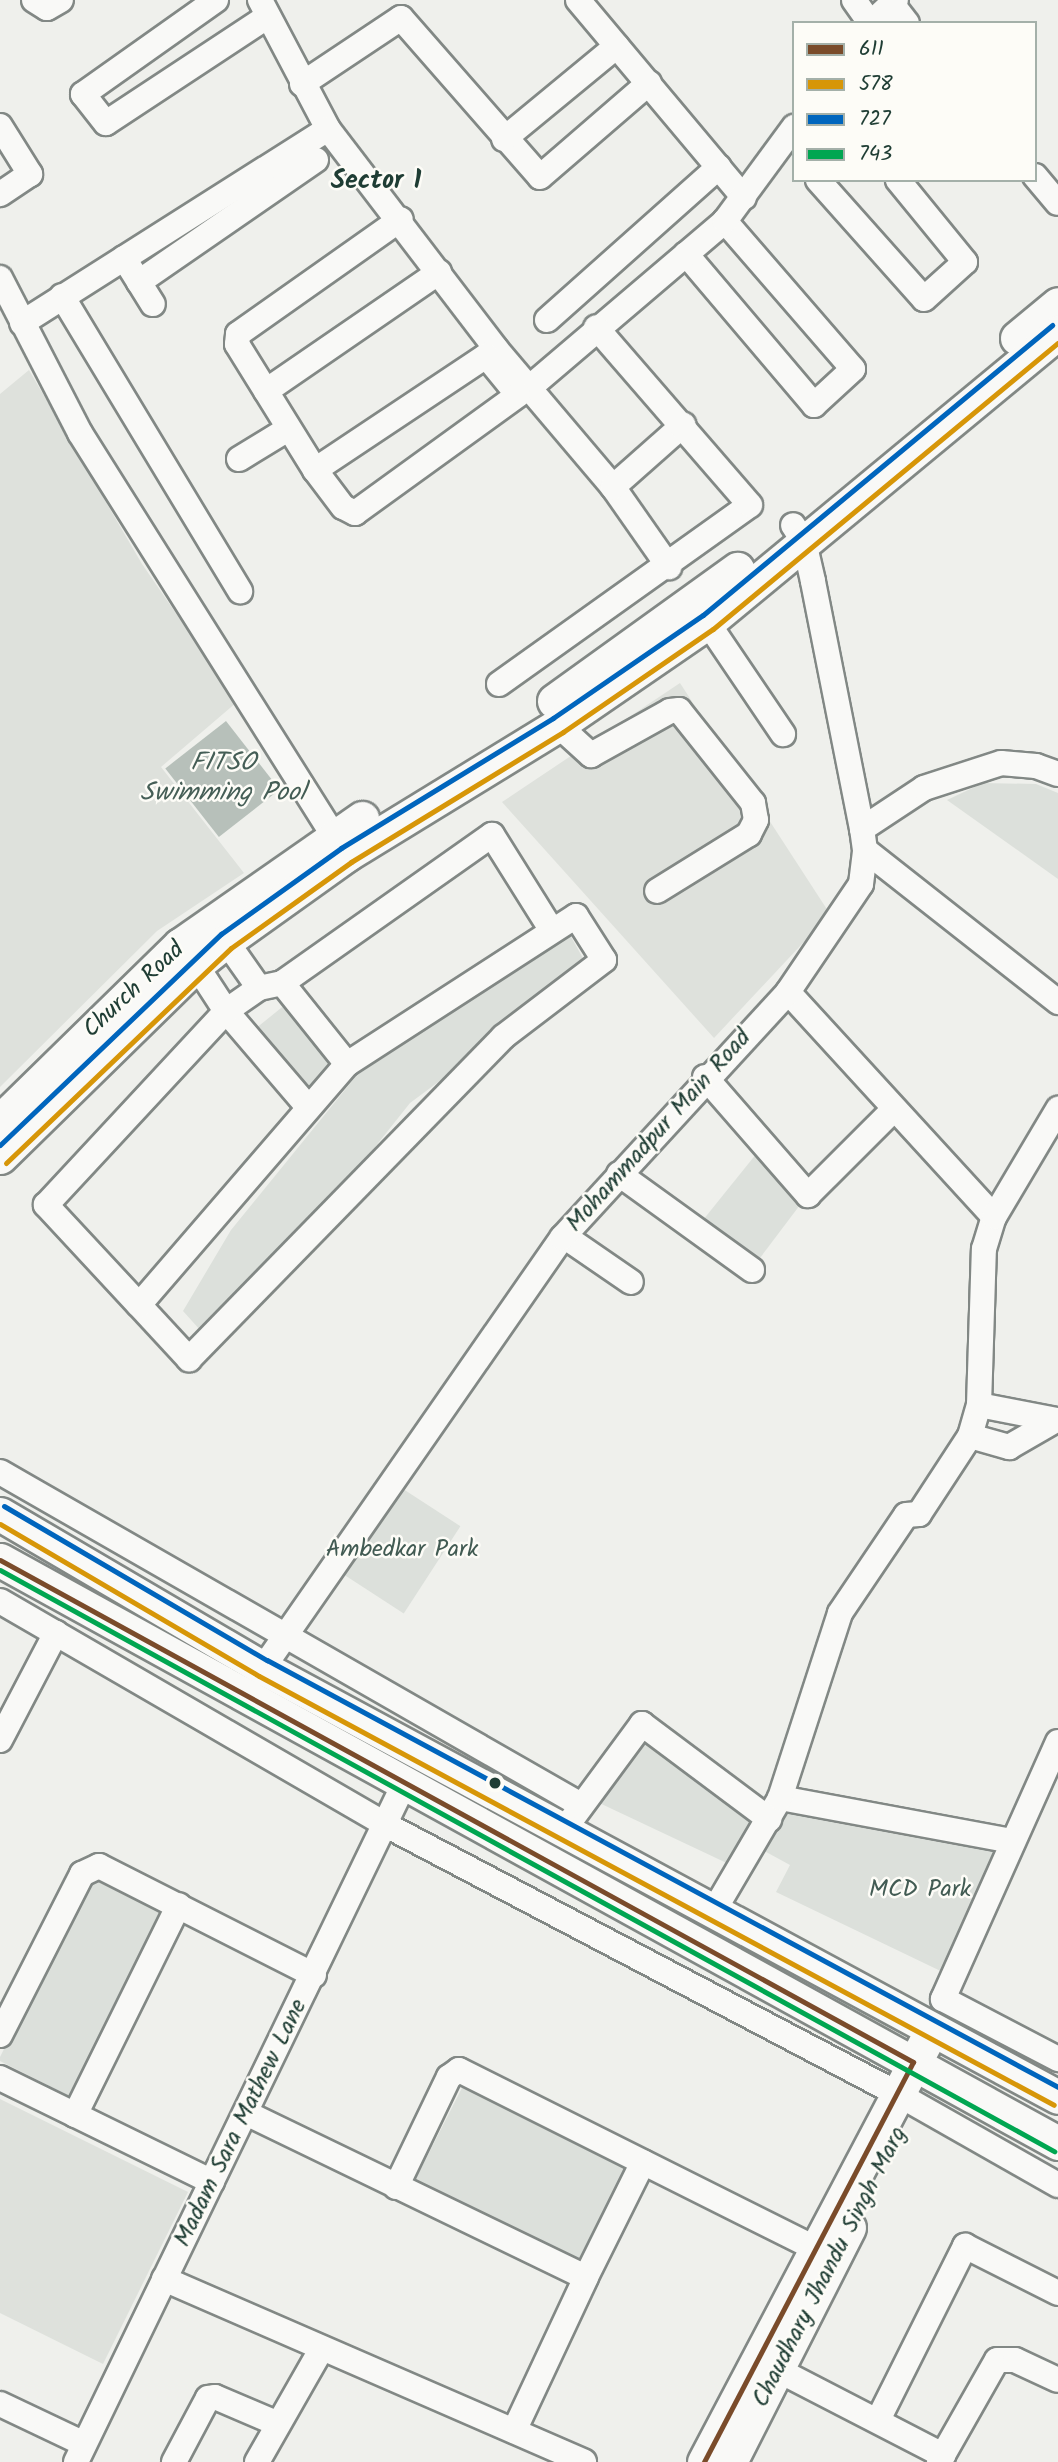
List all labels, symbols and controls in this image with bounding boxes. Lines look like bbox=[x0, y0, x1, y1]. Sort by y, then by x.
legend bbox=[792, 21, 1037, 182]
text: 611 bbox=[859, 33, 884, 66]
text: 578 bbox=[859, 68, 893, 101]
text: 727 bbox=[859, 103, 891, 136]
text: 743 bbox=[859, 138, 892, 171]
district label: Sector 1 bbox=[331, 166, 421, 198]
water label: FITSO Swimming Pool bbox=[140, 748, 306, 810]
street label: Church Road bbox=[77, 936, 191, 1044]
street label: Mohammadpur Main Road bbox=[561, 1024, 757, 1238]
park label: Ambedkar Park bbox=[326, 1536, 478, 1564]
unlabelled marker bbox=[488, 1776, 502, 1790]
park label: MCD Park bbox=[869, 1876, 971, 1904]
street label: Madam Sara Mathew Lane bbox=[168, 1995, 314, 2251]
street label: Chaudhary Jhandu Singh Marg bbox=[747, 2122, 913, 2412]

